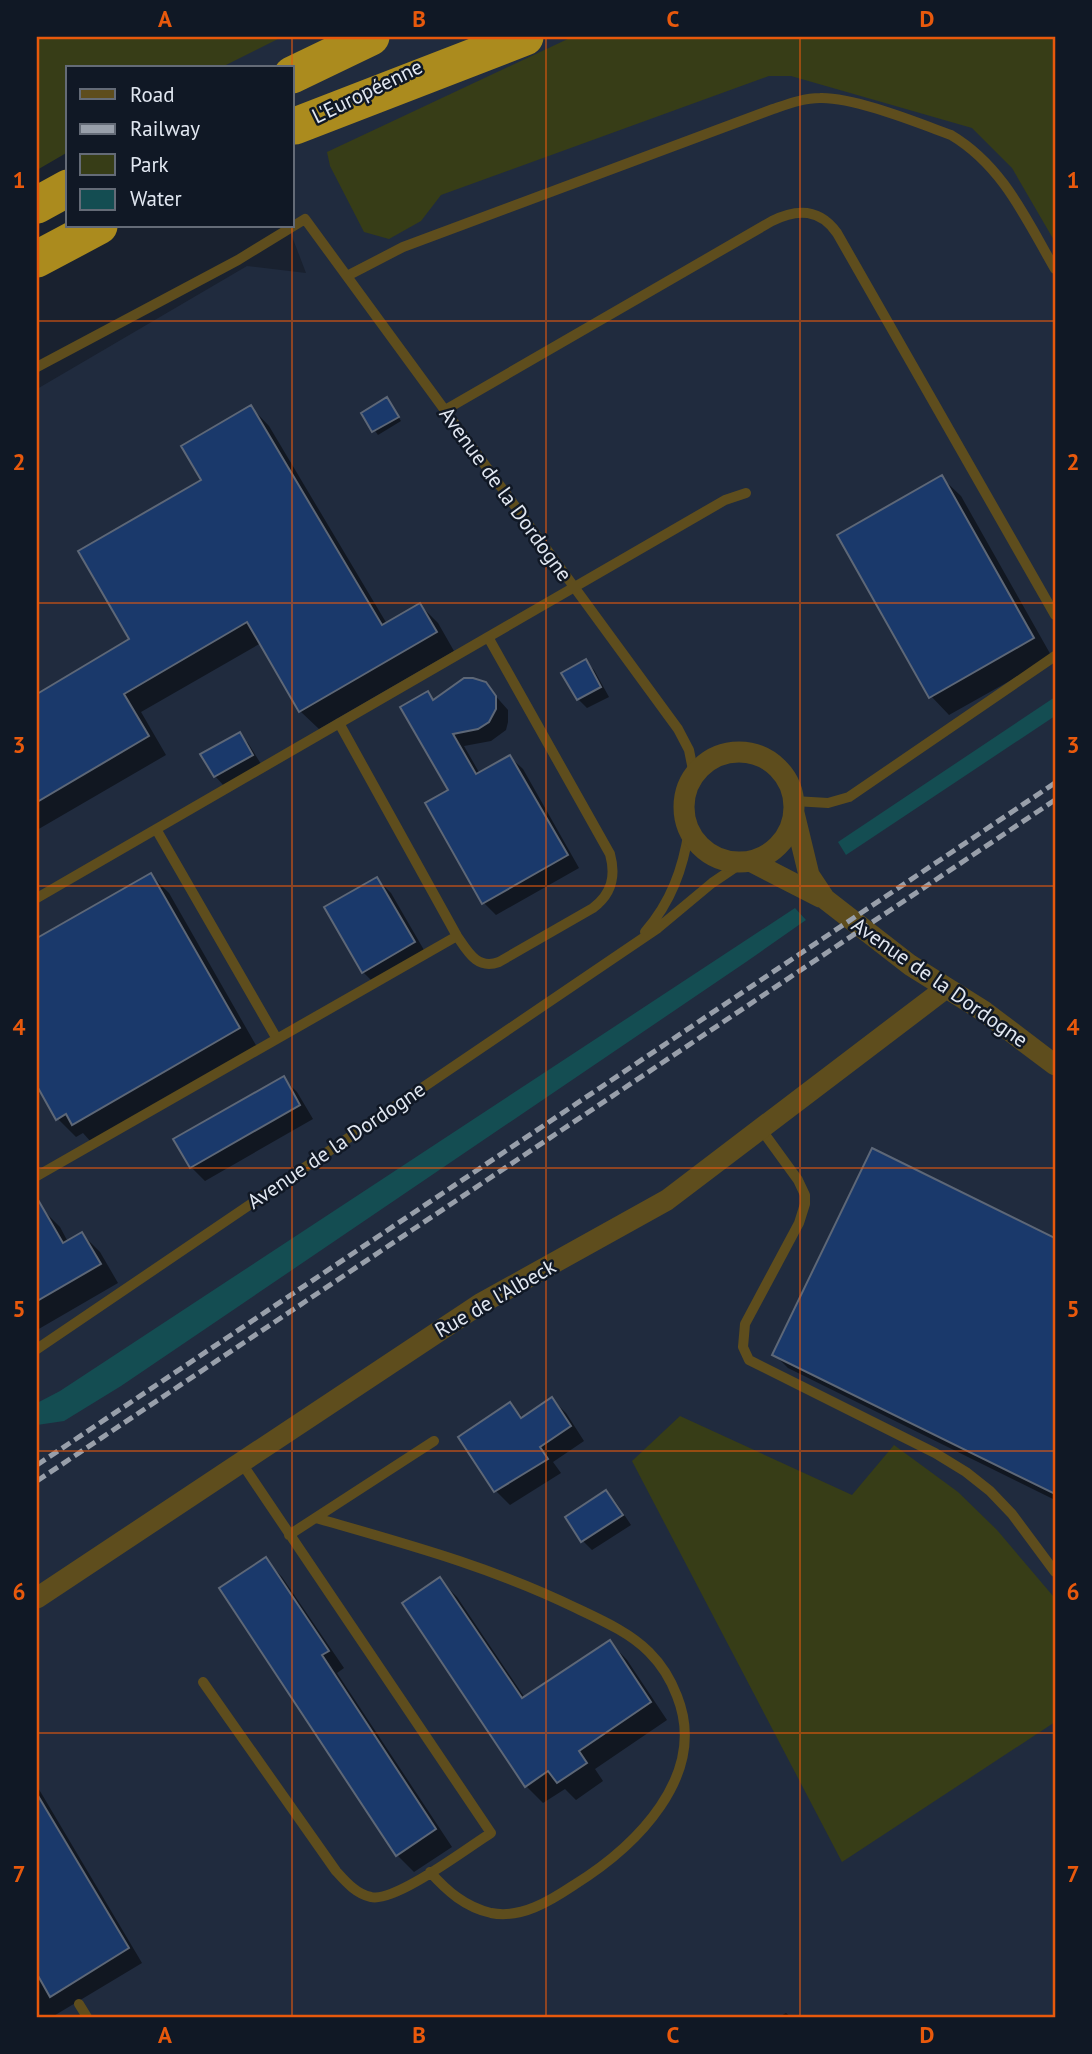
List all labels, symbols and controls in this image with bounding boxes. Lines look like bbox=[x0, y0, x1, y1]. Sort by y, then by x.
text: A bbox=[158, 4, 172, 33]
text: B bbox=[412, 4, 426, 33]
text: C bbox=[667, 4, 680, 33]
text: D bbox=[920, 4, 934, 33]
street label: L'Européenne bbox=[307, 53, 427, 129]
legend bbox=[66, 66, 294, 228]
text: Road bbox=[130, 81, 174, 108]
text: Railway bbox=[130, 115, 200, 142]
text: Park bbox=[130, 151, 169, 178]
text: 1 bbox=[12, 165, 26, 194]
text: 1 bbox=[1066, 165, 1080, 194]
text: Water bbox=[130, 185, 182, 212]
street label: Avenue de la Dordogne bbox=[434, 402, 578, 586]
text: 2 bbox=[12, 447, 26, 476]
text: 2 bbox=[1066, 447, 1080, 476]
text: 3 bbox=[12, 730, 26, 759]
text: 3 bbox=[1066, 730, 1080, 759]
street label: Avenue de la Dordogne bbox=[847, 911, 1033, 1053]
text: 4 bbox=[12, 1012, 26, 1041]
text: 4 bbox=[1066, 1012, 1080, 1041]
street label: Avenue de la Dordogne bbox=[242, 1075, 430, 1215]
street label: Rue de l'Albeck bbox=[430, 1252, 560, 1344]
text: 5 bbox=[12, 1294, 26, 1323]
text: 5 bbox=[1066, 1294, 1080, 1323]
text: 6 bbox=[12, 1577, 26, 1606]
text: 6 bbox=[1066, 1577, 1080, 1606]
text: 7 bbox=[12, 1859, 26, 1888]
text: 7 bbox=[1066, 1859, 1080, 1888]
text: A bbox=[158, 2020, 172, 2049]
text: B bbox=[412, 2020, 426, 2049]
text: C bbox=[667, 2020, 680, 2049]
text: D bbox=[920, 2020, 934, 2049]

